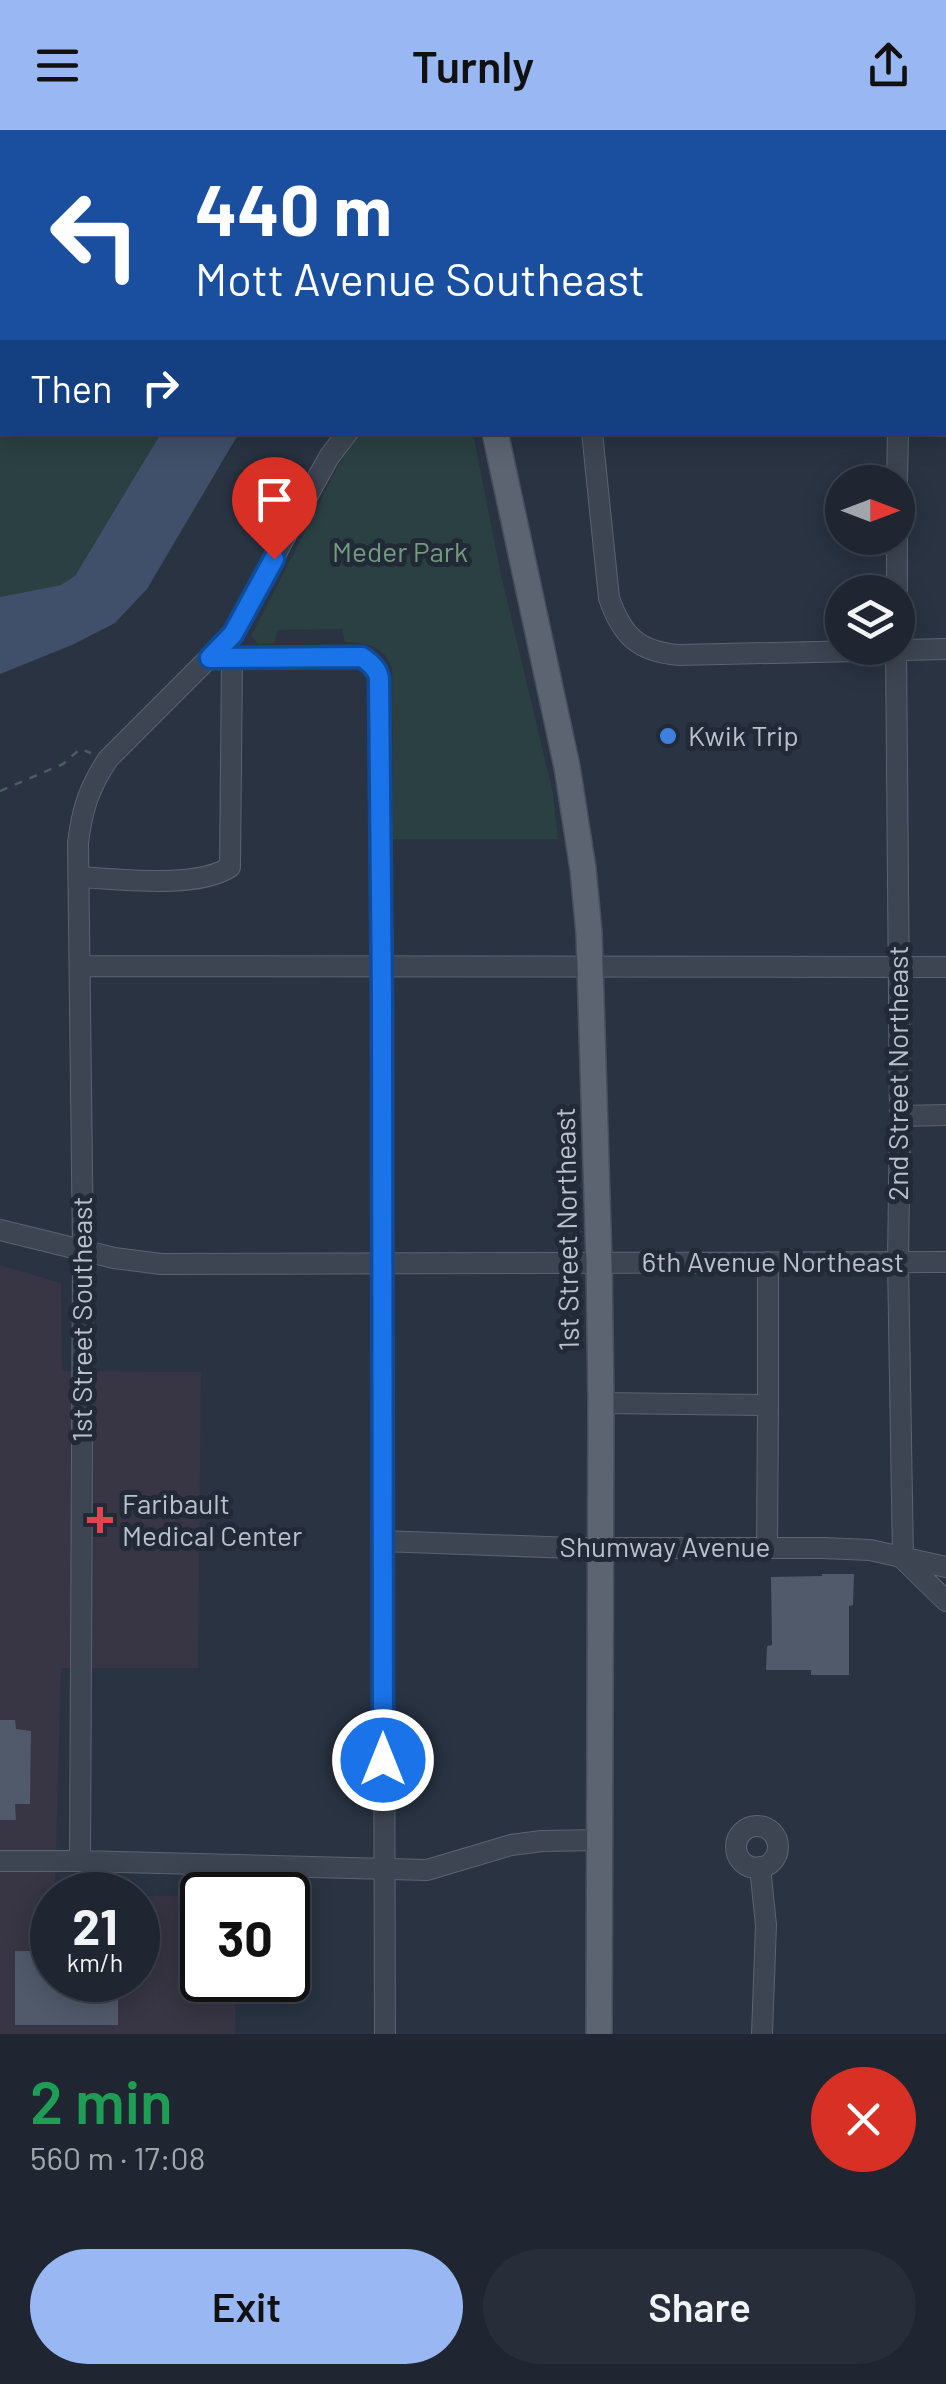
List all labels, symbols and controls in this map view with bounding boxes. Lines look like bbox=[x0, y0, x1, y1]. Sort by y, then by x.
icon: menu bbox=[30, 38, 85, 93]
text: Turnly bbox=[412, 38, 534, 92]
icon: share bbox=[861, 38, 916, 93]
text: 440 m bbox=[195, 166, 392, 250]
icon: left bbox=[30, 170, 160, 300]
text: Mott Avenue Southeast bbox=[195, 251, 645, 305]
icon: right bbox=[133, 360, 188, 415]
text: Then bbox=[30, 365, 113, 411]
pin bbox=[232, 457, 317, 560]
north arrow bbox=[825, 465, 915, 555]
map controls bbox=[825, 465, 915, 665]
icon: arrive bbox=[247, 472, 302, 527]
park label: Meder Park bbox=[332, 534, 468, 568]
button: layers bbox=[825, 575, 915, 665]
place label: Kwik Trip bbox=[688, 718, 799, 752]
marker: Kwik Trip bbox=[657, 725, 679, 747]
street label: 2nd Street Northeast bbox=[880, 945, 914, 1201]
street label: 1st Street Northeast bbox=[547, 1107, 585, 1351]
street label: 1st Street Southeast bbox=[64, 1196, 98, 1442]
street label: 6th Avenue Northeast bbox=[642, 1244, 904, 1278]
place label: Faribault Medical Center bbox=[122, 1486, 302, 1552]
marker: Faribault Medical Center bbox=[87, 1507, 113, 1533]
street label: Shumway Avenue bbox=[560, 1529, 770, 1563]
position arrow bbox=[331, 1708, 435, 1812]
speed limit sign: 30 bbox=[180, 1872, 310, 2002]
text: 21 bbox=[72, 1895, 118, 1955]
text: km/h bbox=[67, 1947, 123, 1977]
text: 2 min bbox=[30, 2064, 173, 2136]
button: close bbox=[811, 2067, 916, 2172]
text: 560 m · 17:08 bbox=[30, 2138, 205, 2176]
button: Exit bbox=[30, 2249, 463, 2364]
button: Share bbox=[483, 2249, 916, 2364]

